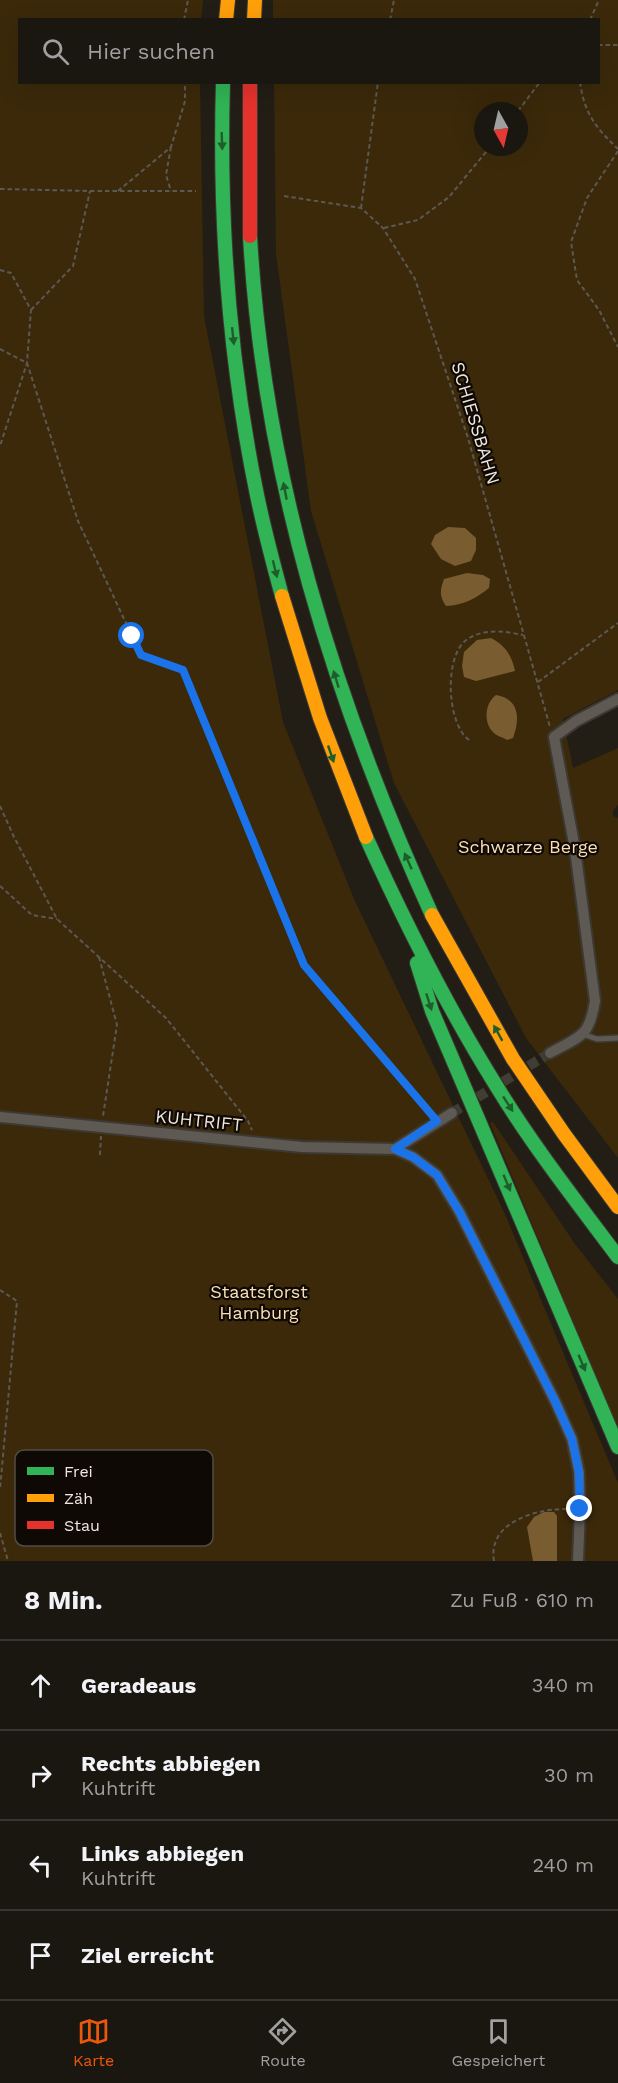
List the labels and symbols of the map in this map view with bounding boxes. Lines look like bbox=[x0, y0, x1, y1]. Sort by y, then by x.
north arrow bbox=[474, 102, 528, 156]
one-way arrow bbox=[217, 131, 226, 150]
one-way arrow bbox=[229, 326, 238, 345]
street label: SCHIESSBAHN bbox=[447, 359, 505, 487]
one-way arrow bbox=[280, 482, 289, 501]
one-way arrow bbox=[271, 560, 280, 578]
route start bbox=[118, 622, 144, 648]
one-way arrow bbox=[331, 670, 341, 688]
one-way arrow bbox=[327, 745, 337, 763]
park label: Schwarze Berge bbox=[458, 836, 598, 857]
one-way arrow bbox=[403, 851, 413, 869]
one-way arrow bbox=[425, 993, 435, 1011]
one-way arrow bbox=[493, 1024, 503, 1041]
one-way arrow bbox=[502, 1096, 513, 1112]
street label: KUHTRIFT bbox=[154, 1105, 244, 1135]
one-way arrow bbox=[502, 1175, 512, 1193]
park label: Staatsforst Hamburg bbox=[210, 1281, 308, 1323]
one-way arrow bbox=[578, 1354, 588, 1372]
legend bbox=[15, 1450, 213, 1546]
text: Frei bbox=[64, 1462, 93, 1481]
text: Zäh bbox=[64, 1489, 93, 1508]
route end bbox=[566, 1495, 592, 1521]
text: Stau bbox=[64, 1516, 100, 1535]

